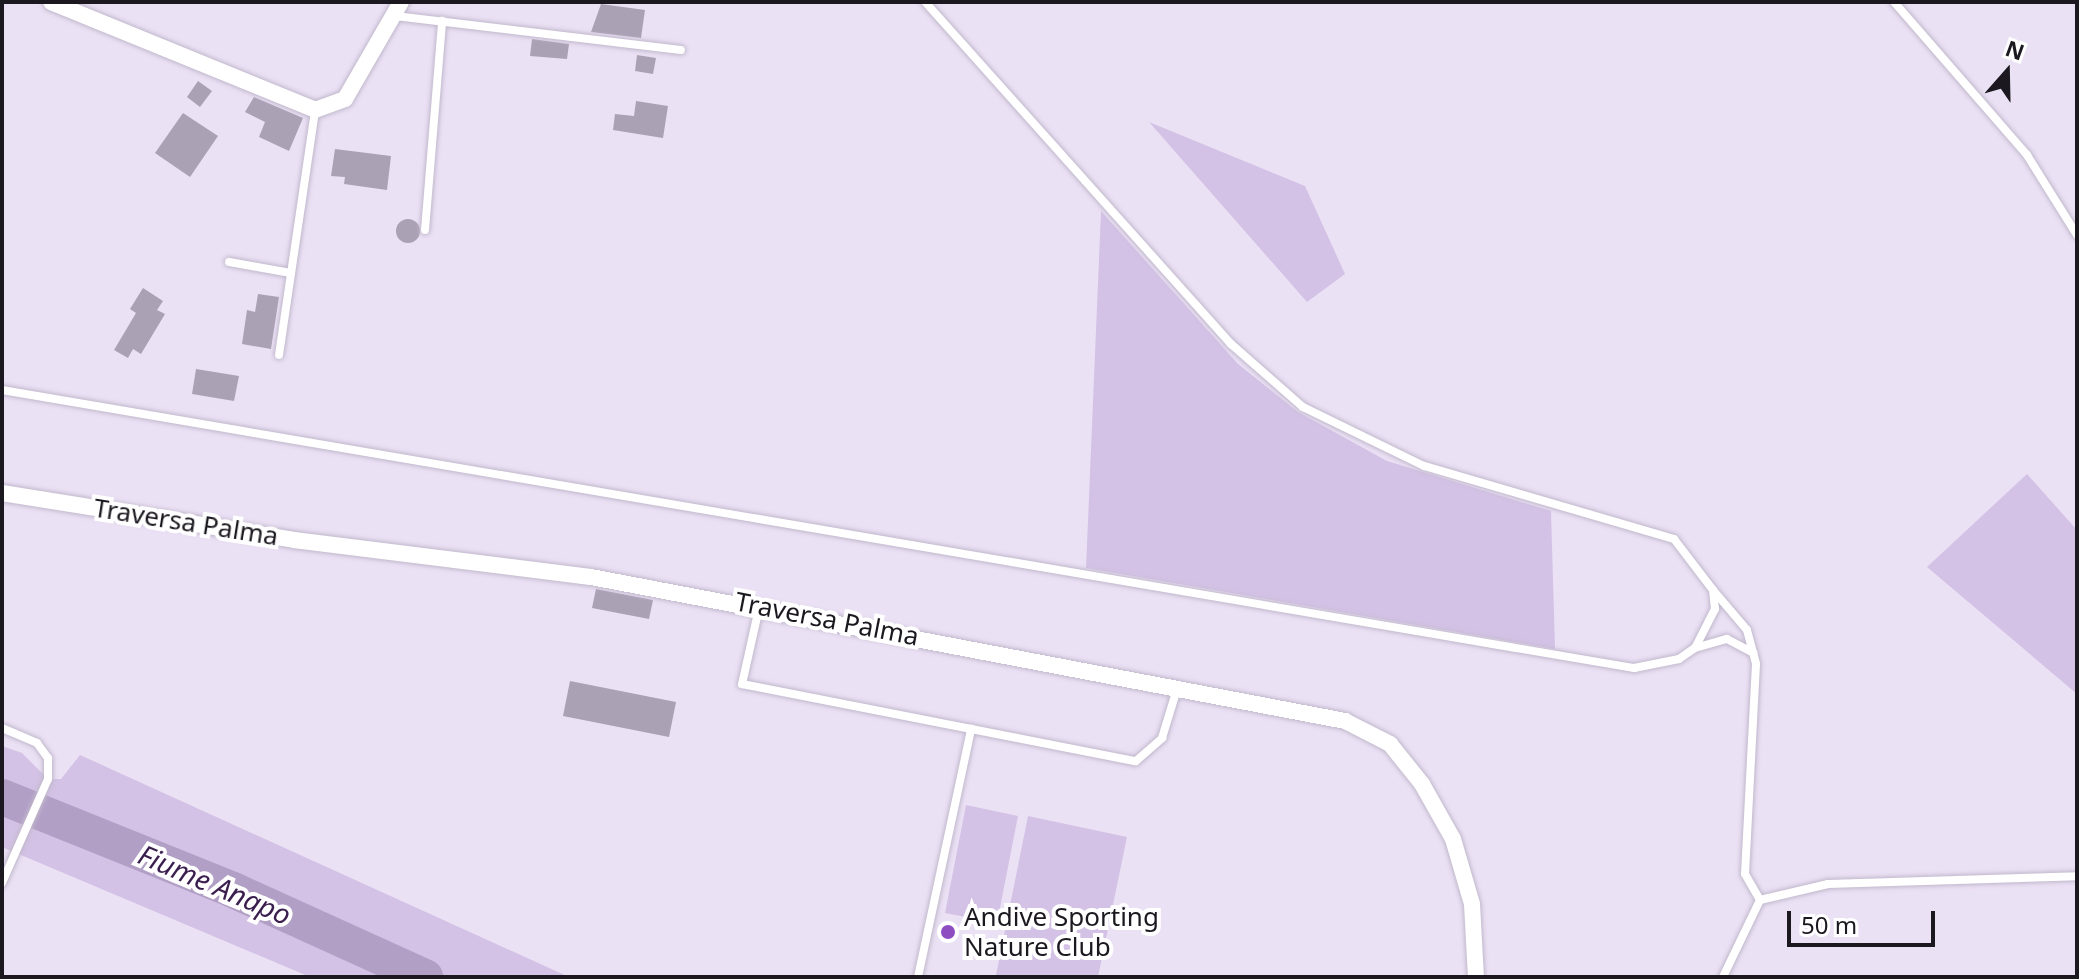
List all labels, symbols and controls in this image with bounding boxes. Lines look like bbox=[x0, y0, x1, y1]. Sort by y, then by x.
north arrow bbox=[1967, 32, 2047, 112]
text: N bbox=[2002, 32, 2029, 67]
street label: Traversa Palma bbox=[92, 492, 280, 552]
street label: Traversa Palma bbox=[733, 586, 921, 652]
water label: Fiume Anapo bbox=[134, 837, 296, 931]
scale bar bbox=[1791, 895, 1939, 945]
place label: Andive Sporting Nature Club bbox=[964, 901, 1159, 962]
text: 50 m bbox=[1801, 908, 1857, 941]
marker: Andive Sporting Nature Club bbox=[939, 923, 957, 941]

